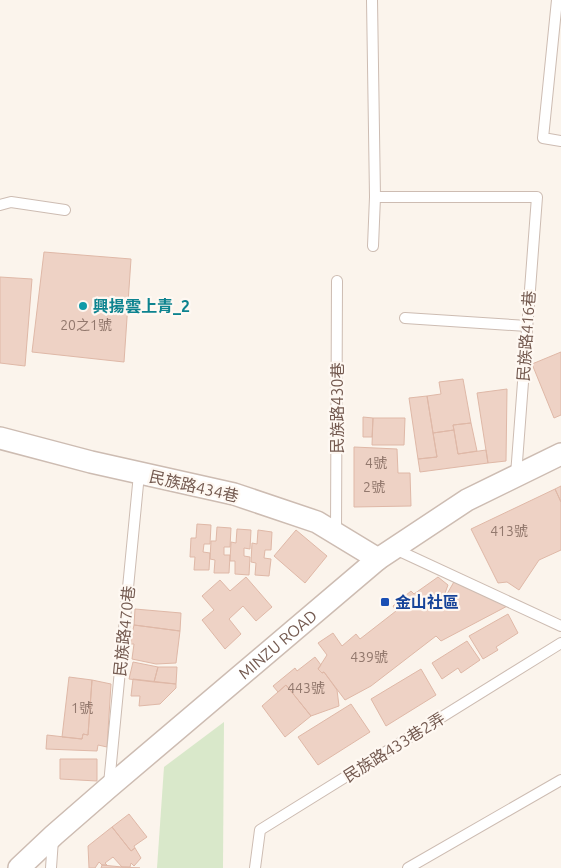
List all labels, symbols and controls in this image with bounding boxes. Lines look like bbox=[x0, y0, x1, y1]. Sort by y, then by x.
street label: 民族路416巷 bbox=[514, 290, 538, 382]
place label: 興揚雲上青_2 bbox=[93, 297, 190, 315]
marker: 興揚雲上青_2 bbox=[77, 300, 89, 312]
house number: 20之1號 bbox=[60, 317, 112, 333]
street label: 民族路430巷 bbox=[328, 362, 346, 454]
house number: 4號 bbox=[365, 455, 387, 471]
street label: 民族路434巷 bbox=[148, 467, 240, 505]
house number: 2號 bbox=[363, 479, 385, 495]
house number: 413號 bbox=[490, 523, 528, 539]
street label: 民族路470巷 bbox=[110, 585, 138, 677]
place label: 金山社區 bbox=[395, 593, 459, 611]
marker: 金山社區 bbox=[379, 596, 391, 608]
street label: MINZU ROAD bbox=[235, 606, 320, 682]
house number: 439號 bbox=[350, 649, 388, 665]
house number: 443號 bbox=[287, 680, 325, 696]
house number: 1號 bbox=[71, 700, 93, 716]
street label: 民族路433巷2弄 bbox=[340, 709, 448, 785]

